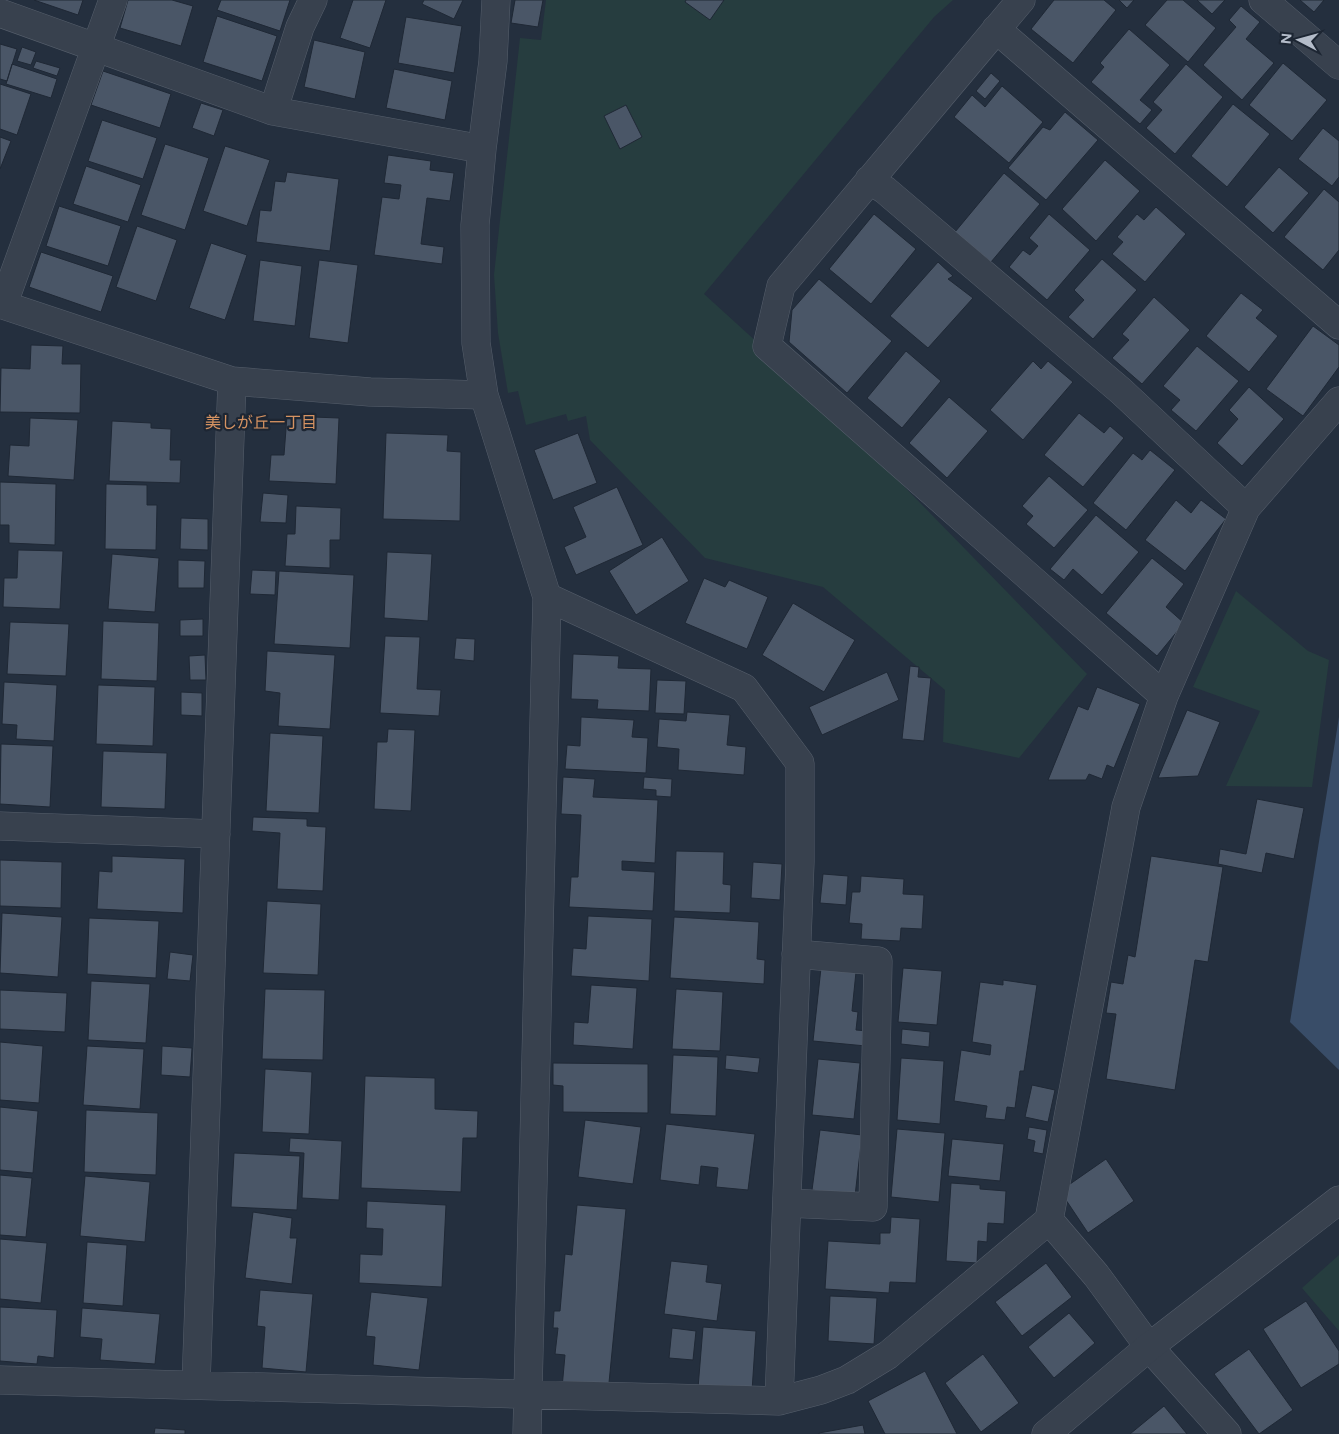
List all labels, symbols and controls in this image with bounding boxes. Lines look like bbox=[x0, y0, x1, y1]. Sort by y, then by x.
north arrow bbox=[1274, 15, 1324, 65]
text: N bbox=[1278, 32, 1296, 45]
district label: 美しが丘一丁目 bbox=[205, 413, 317, 432]

